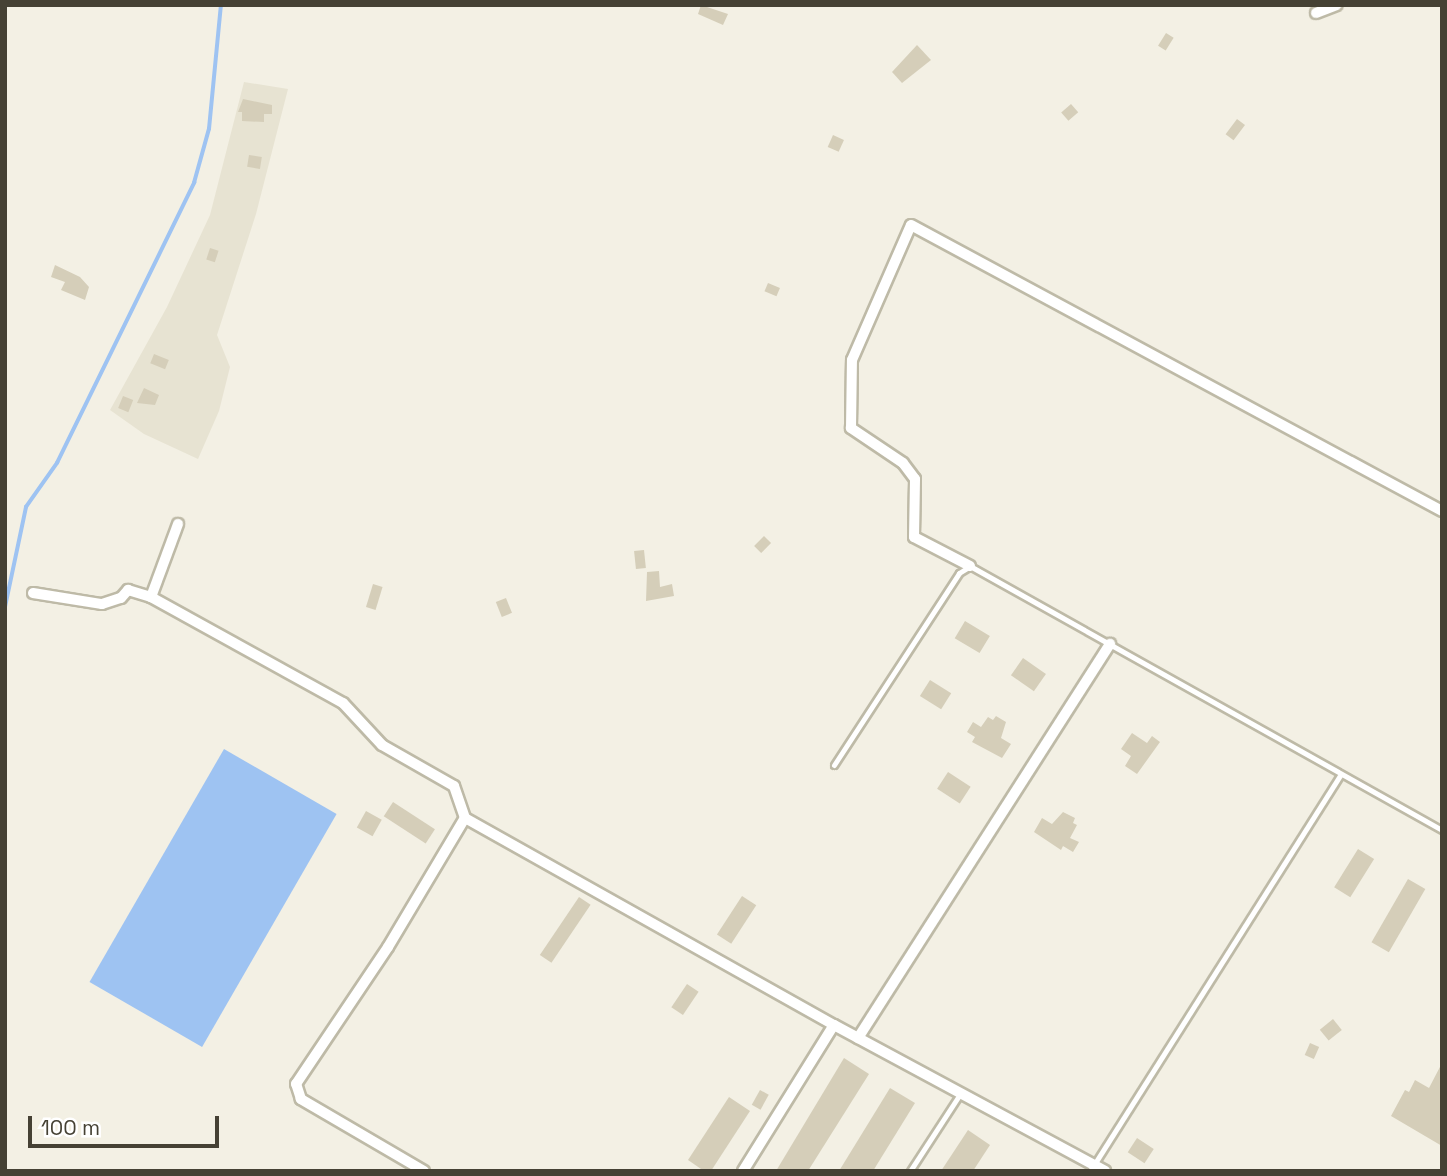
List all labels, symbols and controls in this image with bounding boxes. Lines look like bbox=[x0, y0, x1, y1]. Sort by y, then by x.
scale bar bbox=[32, 1102, 222, 1146]
text: 100 m bbox=[41, 1114, 100, 1141]

